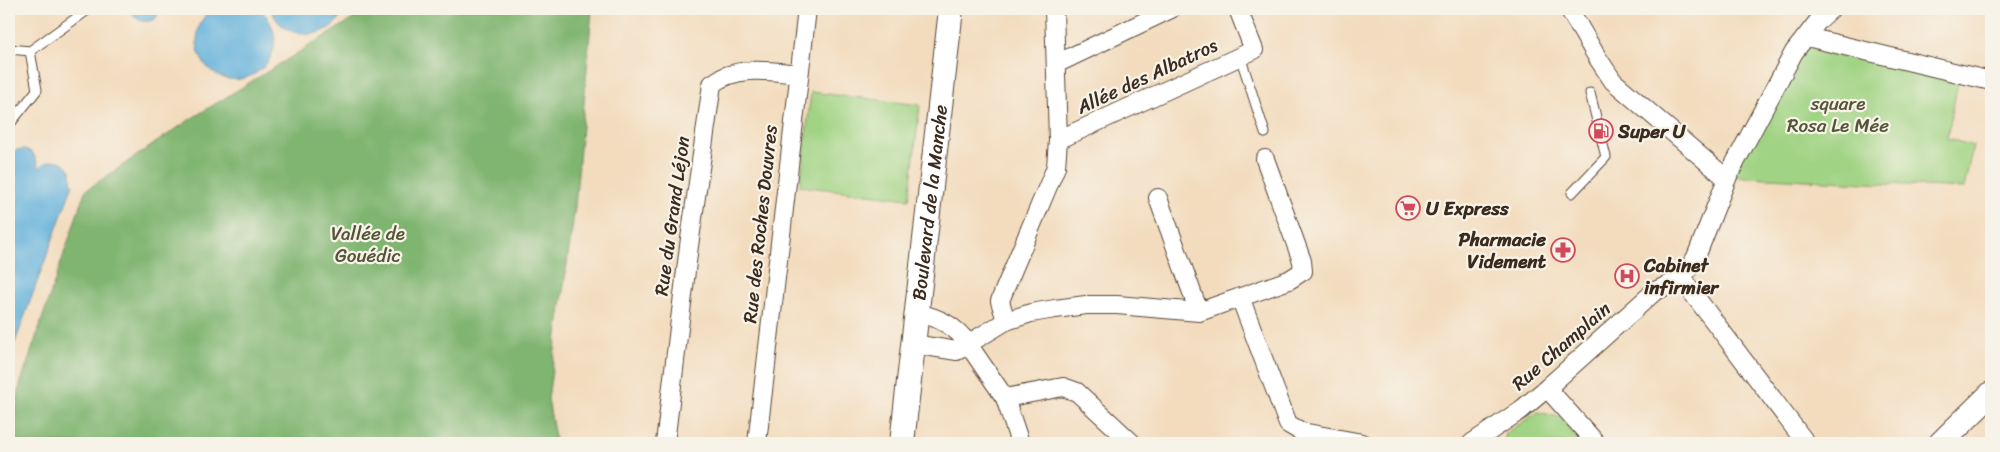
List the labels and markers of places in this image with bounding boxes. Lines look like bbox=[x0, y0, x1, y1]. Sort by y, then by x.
place label: Super U bbox=[1617, 115, 1687, 148]
fuel station icon: Super U bbox=[1588, 118, 1614, 144]
place label: U Express bbox=[1426, 192, 1510, 225]
supermarket icon: U Express bbox=[1395, 195, 1421, 221]
place label: Pharmacie Videment bbox=[1459, 223, 1547, 278]
pharmacy icon: Pharmacie Videment bbox=[1550, 237, 1576, 263]
place label: Cabinet infirmier bbox=[1643, 249, 1720, 304]
hospital icon: Cabinet infirmier bbox=[1614, 263, 1640, 289]

